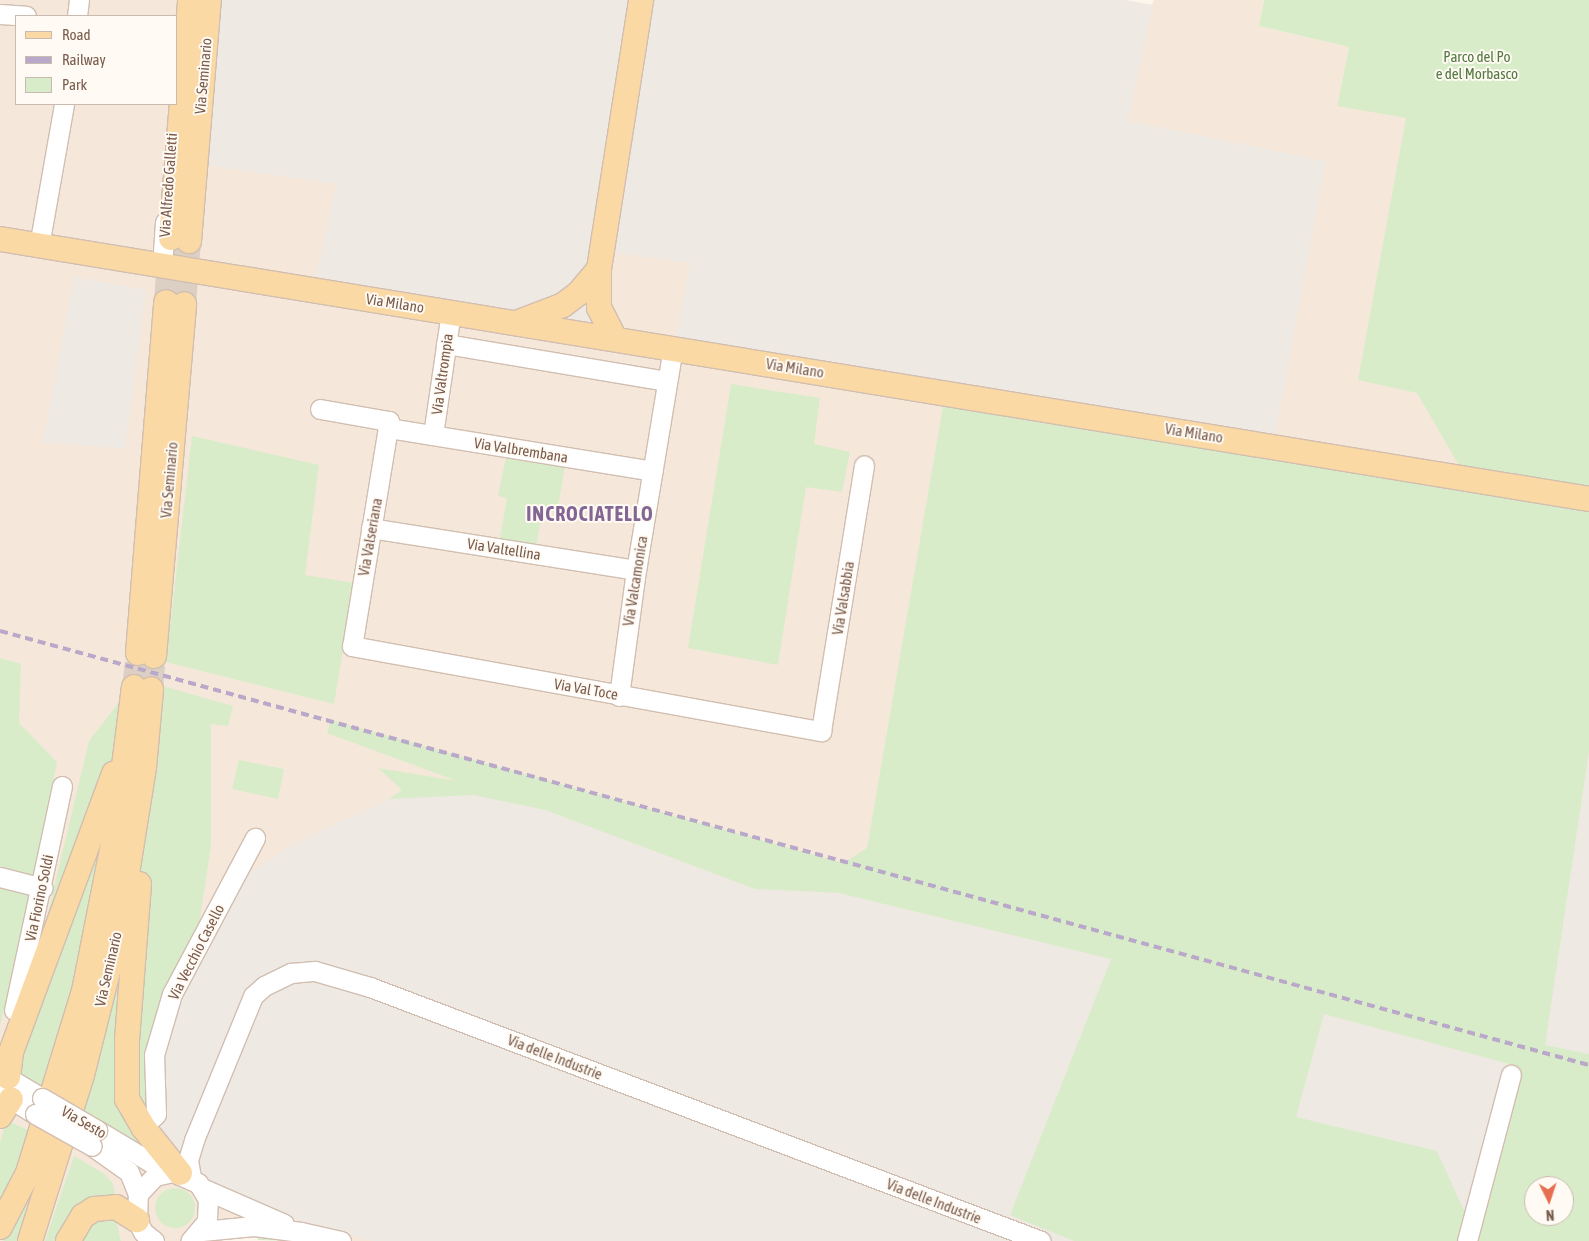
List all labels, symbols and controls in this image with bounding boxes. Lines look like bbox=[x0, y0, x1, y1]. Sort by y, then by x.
legend bbox=[15, 15, 178, 105]
text: Road bbox=[62, 26, 91, 43]
street label: Via Seminario bbox=[191, 37, 215, 115]
park label: Parco del Po e del Morbasco bbox=[1436, 47, 1518, 82]
text: Railway bbox=[62, 51, 106, 68]
text: Park bbox=[62, 76, 87, 93]
street label: Via Alfredo Galletti bbox=[155, 132, 181, 238]
street label: Via Milano bbox=[365, 290, 425, 316]
street label: Via Valtrompia bbox=[427, 332, 457, 416]
street label: Via Milano bbox=[765, 355, 825, 381]
street label: Via Milano bbox=[1164, 420, 1224, 446]
street label: Via Valbrembana bbox=[473, 434, 569, 466]
street label: Via Seminario bbox=[157, 441, 181, 519]
street label: Via Valseriana bbox=[354, 497, 386, 577]
district label: INCROCIATELLO bbox=[525, 501, 655, 525]
street label: Via Valtellina bbox=[466, 534, 542, 564]
street label: Via Valcamonica bbox=[619, 535, 651, 627]
street label: Via Valsabbia bbox=[828, 560, 858, 636]
street label: Via Val Toce bbox=[553, 675, 619, 703]
street label: Via Fiorino Soldi bbox=[21, 853, 57, 943]
street label: Via Vecchio Casello bbox=[164, 901, 228, 1003]
street label: Via Seminario bbox=[91, 930, 125, 1008]
street label: Via delle Industrie bbox=[505, 1031, 605, 1083]
street label: Via Sesto bbox=[58, 1102, 110, 1142]
street label: Via delle Industrie bbox=[884, 1175, 984, 1227]
north arrow bbox=[1524, 1176, 1574, 1226]
text: N bbox=[1545, 1207, 1555, 1223]

